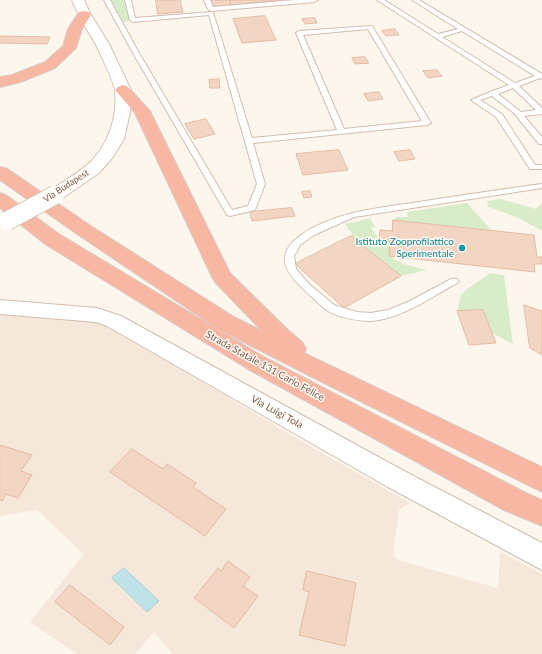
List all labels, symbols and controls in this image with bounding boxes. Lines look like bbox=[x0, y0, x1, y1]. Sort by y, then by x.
street label: Via Budapest bbox=[41, 167, 91, 205]
place label: Istituto Zooprofilattico Sperimentale bbox=[356, 236, 454, 260]
marker: Istituto Zooprofilattico Sperimentale bbox=[457, 243, 467, 253]
street label: Strada Statale 131 Carlo Felice bbox=[204, 328, 326, 404]
street label: Via Luigi Tola bbox=[249, 393, 305, 431]

